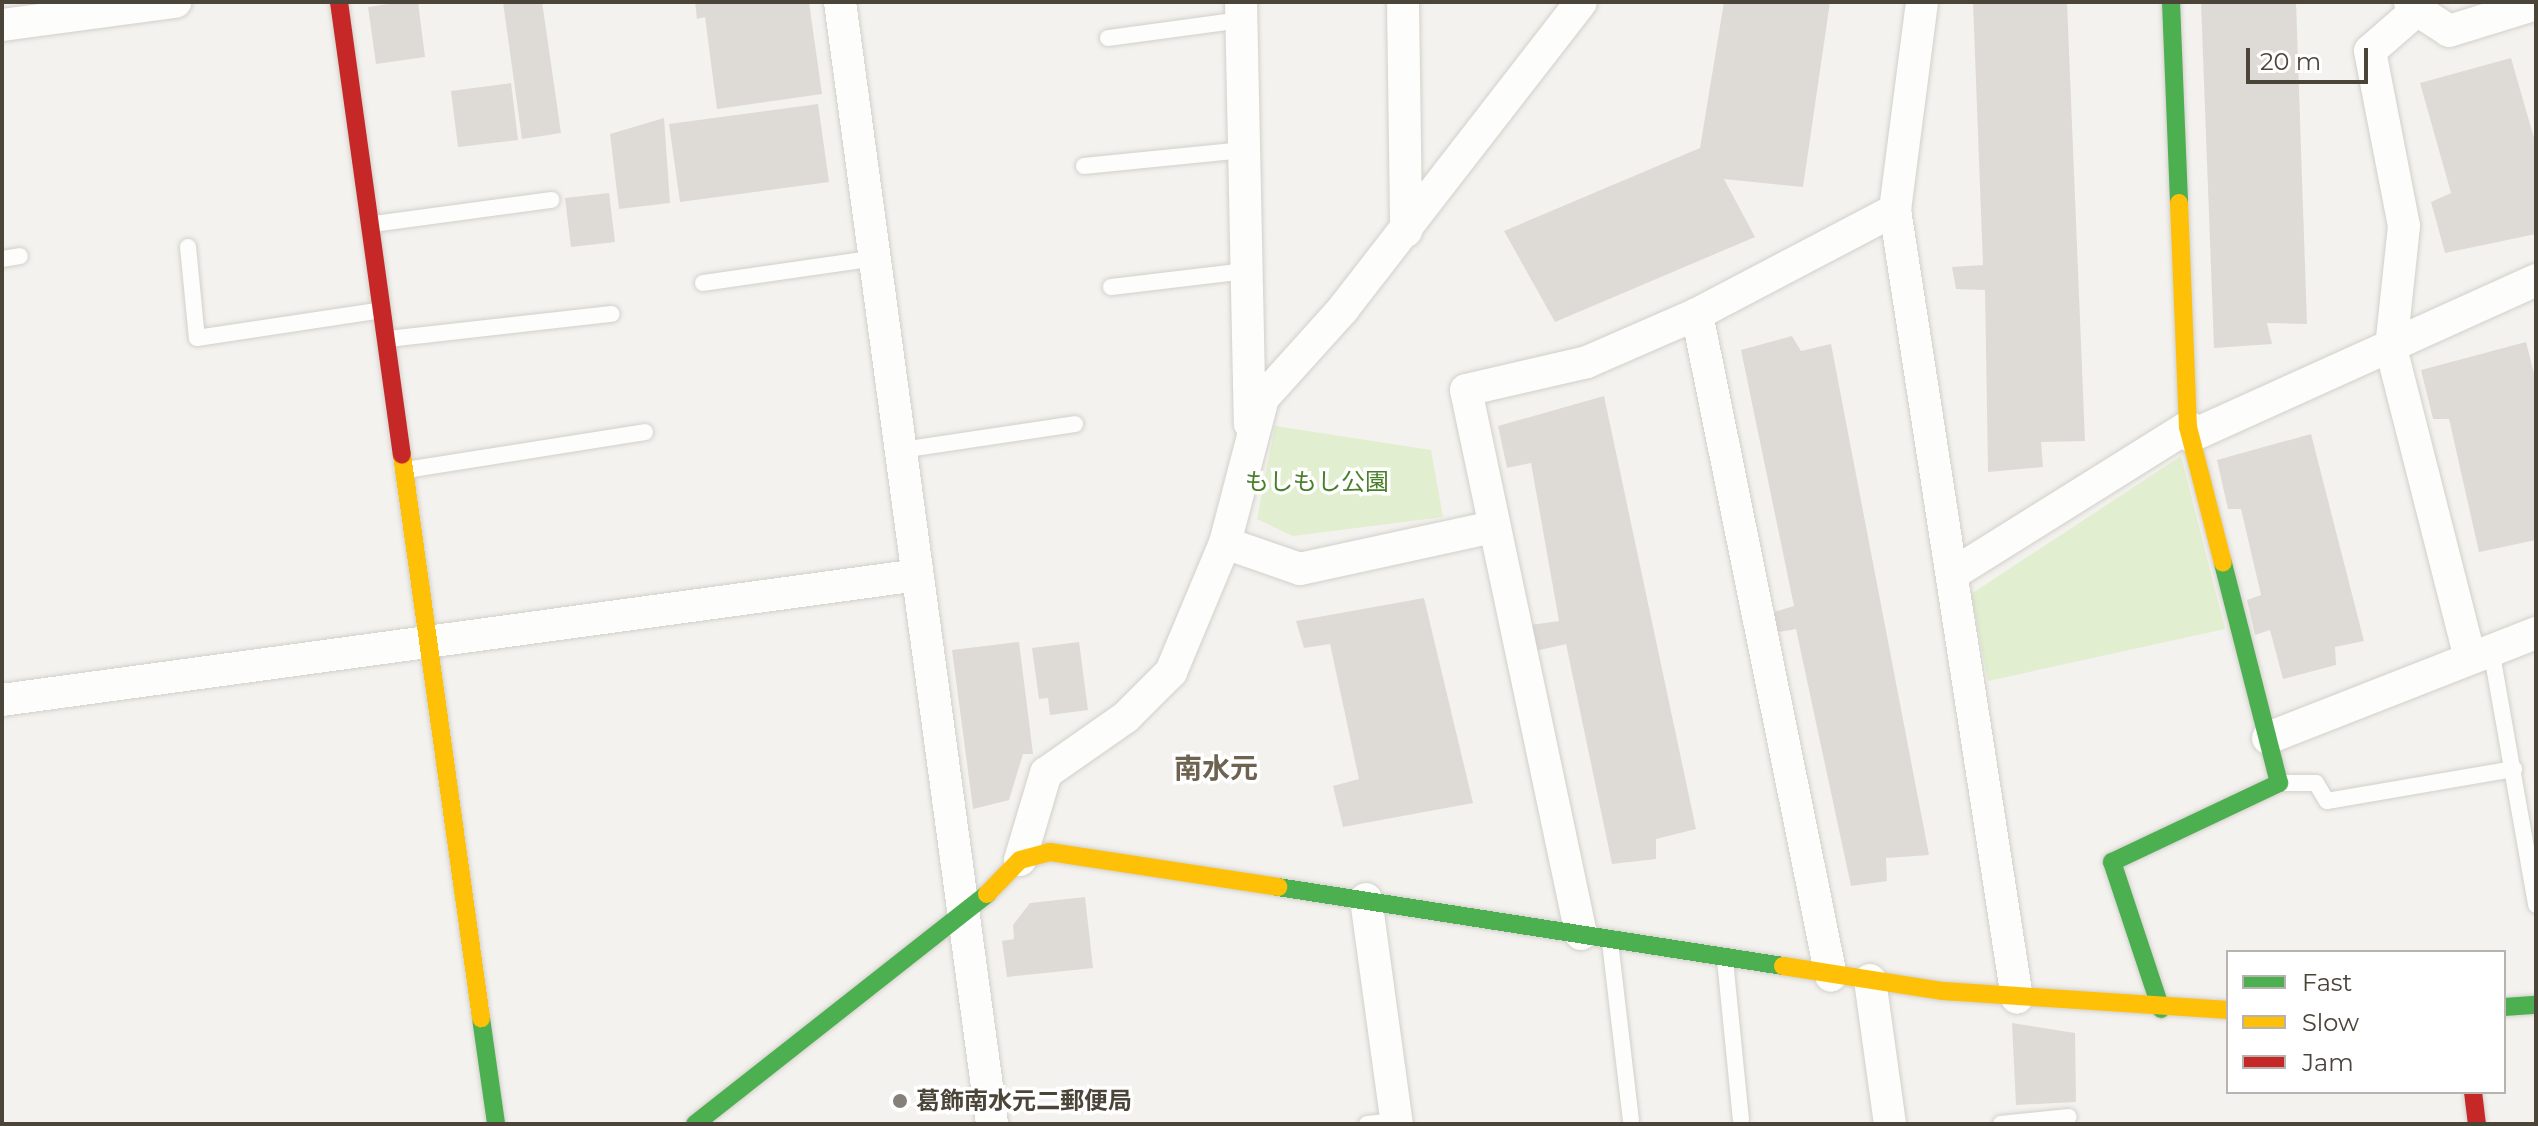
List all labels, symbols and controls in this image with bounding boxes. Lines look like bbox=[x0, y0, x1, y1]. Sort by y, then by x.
scale bar bbox=[2250, 32, 2372, 82]
text: 20 m bbox=[2260, 47, 2321, 76]
park label: もしもし公園 bbox=[1245, 468, 1389, 496]
district label: 南水元 bbox=[1174, 751, 1258, 785]
legend bbox=[2226, 950, 2506, 1094]
text: Fast bbox=[2302, 968, 2352, 997]
text: Slow bbox=[2302, 1008, 2359, 1037]
text: Jam bbox=[2302, 1048, 2354, 1077]
place label: 葛飾南水元二郵便局 bbox=[916, 1087, 1132, 1115]
marker: 葛飾南水元二郵便局 bbox=[891, 1092, 909, 1110]

